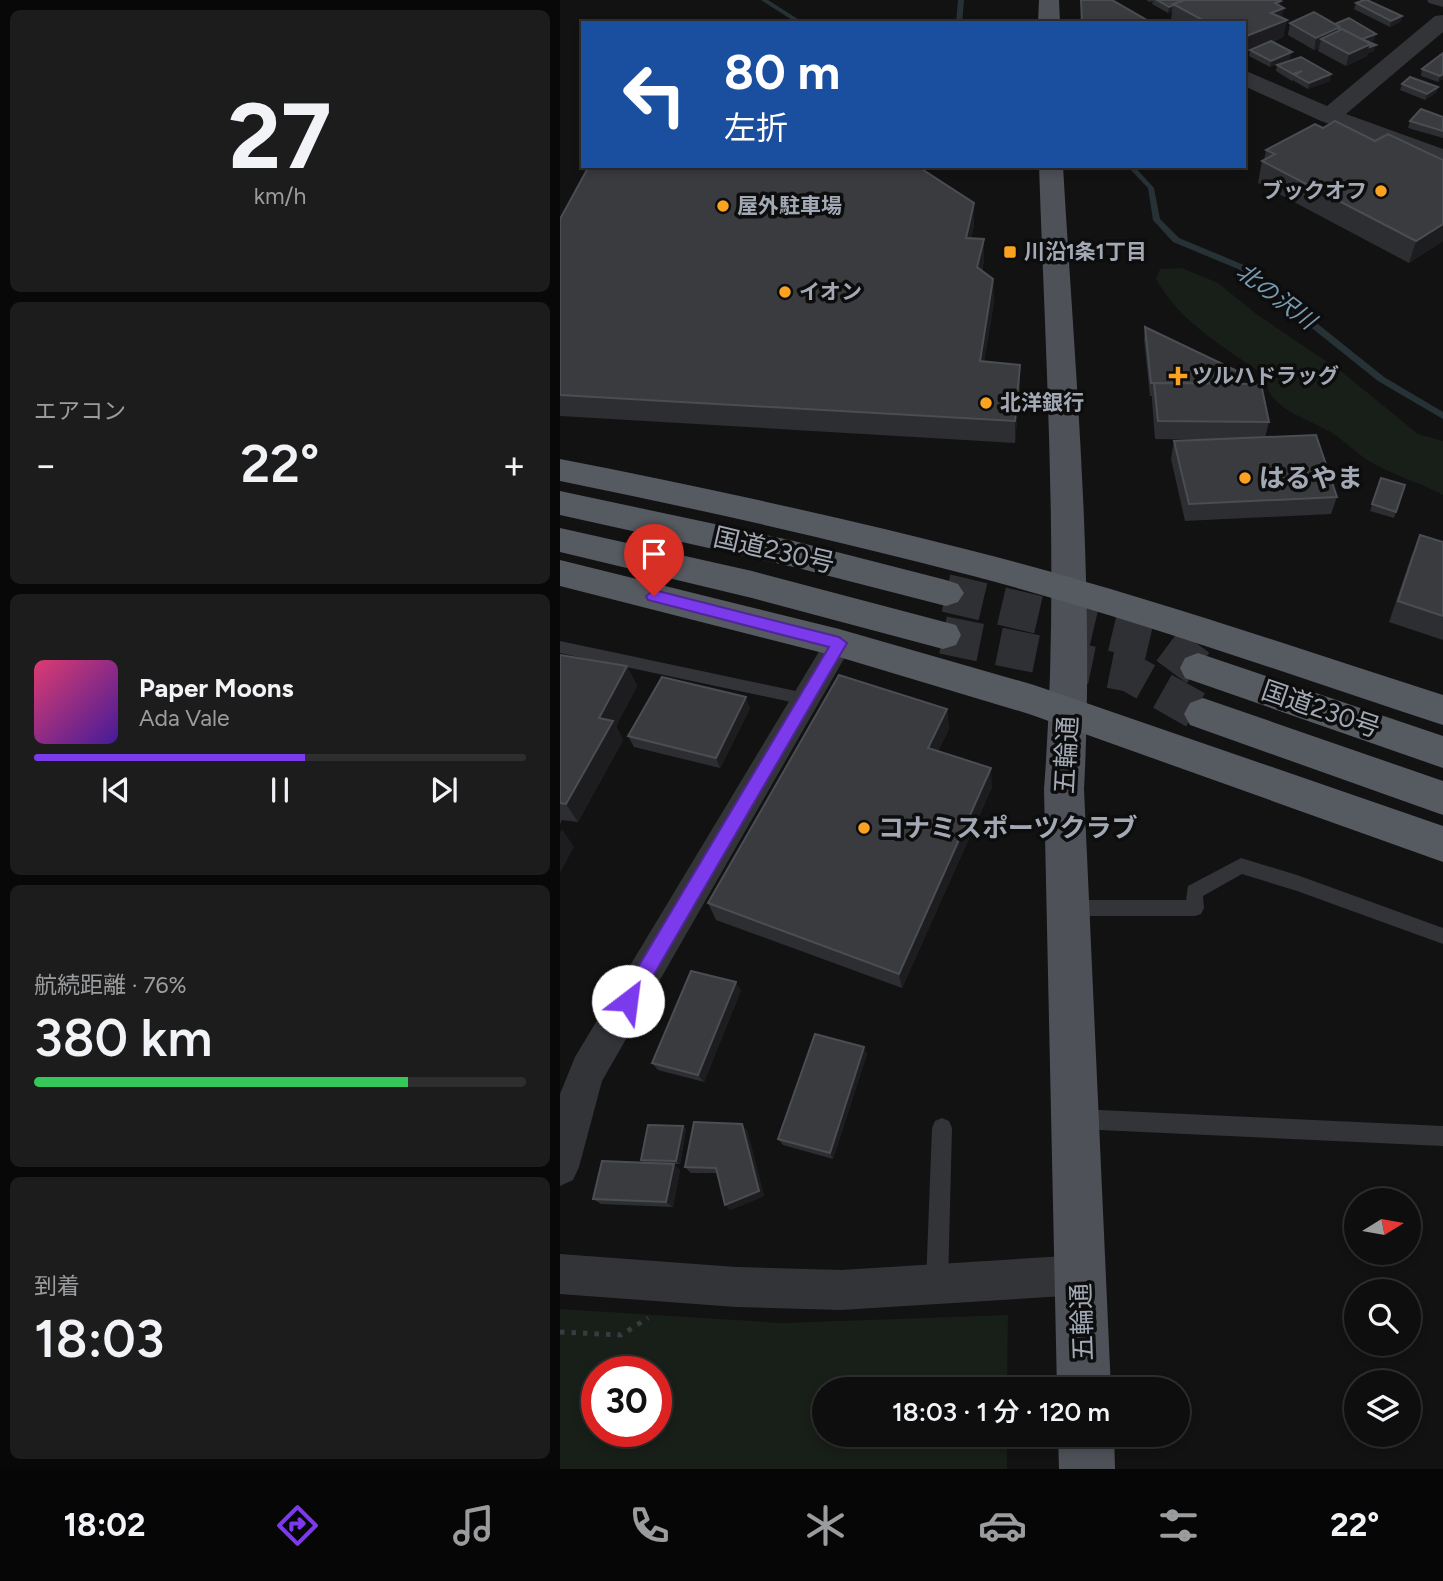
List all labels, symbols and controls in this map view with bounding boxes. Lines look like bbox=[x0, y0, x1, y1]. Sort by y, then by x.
text: 80 m bbox=[724, 42, 840, 101]
icon: left bbox=[609, 49, 700, 140]
text: 27 bbox=[228, 82, 332, 191]
text: 左折 bbox=[724, 109, 788, 147]
place label: ブックオフ bbox=[1262, 178, 1367, 203]
text: km/h bbox=[254, 182, 306, 210]
marker: ブックオフ bbox=[1373, 183, 1389, 199]
place label: 屋外駐車場 bbox=[737, 193, 842, 218]
marker: 屋外駐車場 bbox=[715, 198, 731, 214]
place label: 川沿1条1丁目 bbox=[1024, 239, 1147, 264]
marker: 川沿1条1丁目 bbox=[1002, 244, 1018, 260]
water label: 北の沢川 bbox=[1231, 257, 1324, 337]
place label: イオン bbox=[799, 279, 862, 304]
marker: イオン bbox=[777, 284, 793, 300]
place label: ツルハドラッグ bbox=[1192, 363, 1339, 388]
marker: ツルハドラッグ bbox=[1170, 368, 1186, 384]
place label: 北洋銀行 bbox=[1000, 390, 1084, 415]
marker: 北洋銀行 bbox=[978, 395, 994, 411]
text: エアコン bbox=[34, 397, 126, 425]
text: 22° bbox=[241, 433, 319, 495]
text: − bbox=[34, 442, 58, 488]
text: + bbox=[502, 442, 526, 488]
place label: はるやま bbox=[1259, 462, 1363, 494]
marker: はるやま bbox=[1237, 470, 1253, 486]
street label: 国道230号 bbox=[710, 521, 838, 579]
pin bbox=[624, 524, 684, 596]
icon: arrive bbox=[635, 535, 673, 573]
text: Paper Moons bbox=[139, 672, 294, 704]
street label: 国道230号 bbox=[1257, 674, 1385, 744]
text: Ada Vale bbox=[139, 704, 230, 732]
street label: 五輪通 bbox=[1048, 715, 1084, 795]
icon: previous bbox=[97, 771, 135, 809]
icon: pause bbox=[261, 771, 299, 809]
icon: next bbox=[425, 771, 463, 809]
place label: コナミスポーツクラブ bbox=[878, 812, 1137, 844]
marker: コナミスポーツクラブ bbox=[856, 820, 872, 836]
position arrow bbox=[591, 964, 665, 1038]
text: 航続距離 · 76% bbox=[34, 971, 187, 999]
text: 380 km bbox=[34, 1007, 212, 1069]
north arrow bbox=[1344, 1188, 1421, 1265]
map controls bbox=[1344, 1188, 1421, 1447]
text: 到着 bbox=[34, 1272, 80, 1300]
button: search bbox=[1344, 1279, 1421, 1356]
street label: 五輪通 bbox=[1065, 1282, 1099, 1362]
text: 18:03 bbox=[34, 1308, 165, 1370]
speed limit sign: 30 bbox=[581, 1356, 672, 1447]
button: layers bbox=[1344, 1370, 1421, 1447]
text: 18:03 · 1 分 · 120 m bbox=[892, 1396, 1110, 1428]
icon: directions bbox=[273, 1501, 322, 1550]
icon: music bbox=[449, 1501, 498, 1550]
icon: phone bbox=[625, 1501, 674, 1550]
icon: climate bbox=[801, 1501, 850, 1550]
icon: car bbox=[978, 1501, 1027, 1550]
icon: filters bbox=[1154, 1501, 1203, 1550]
text: 18:02 bbox=[64, 1506, 146, 1544]
text: 22° bbox=[1330, 1506, 1379, 1544]

